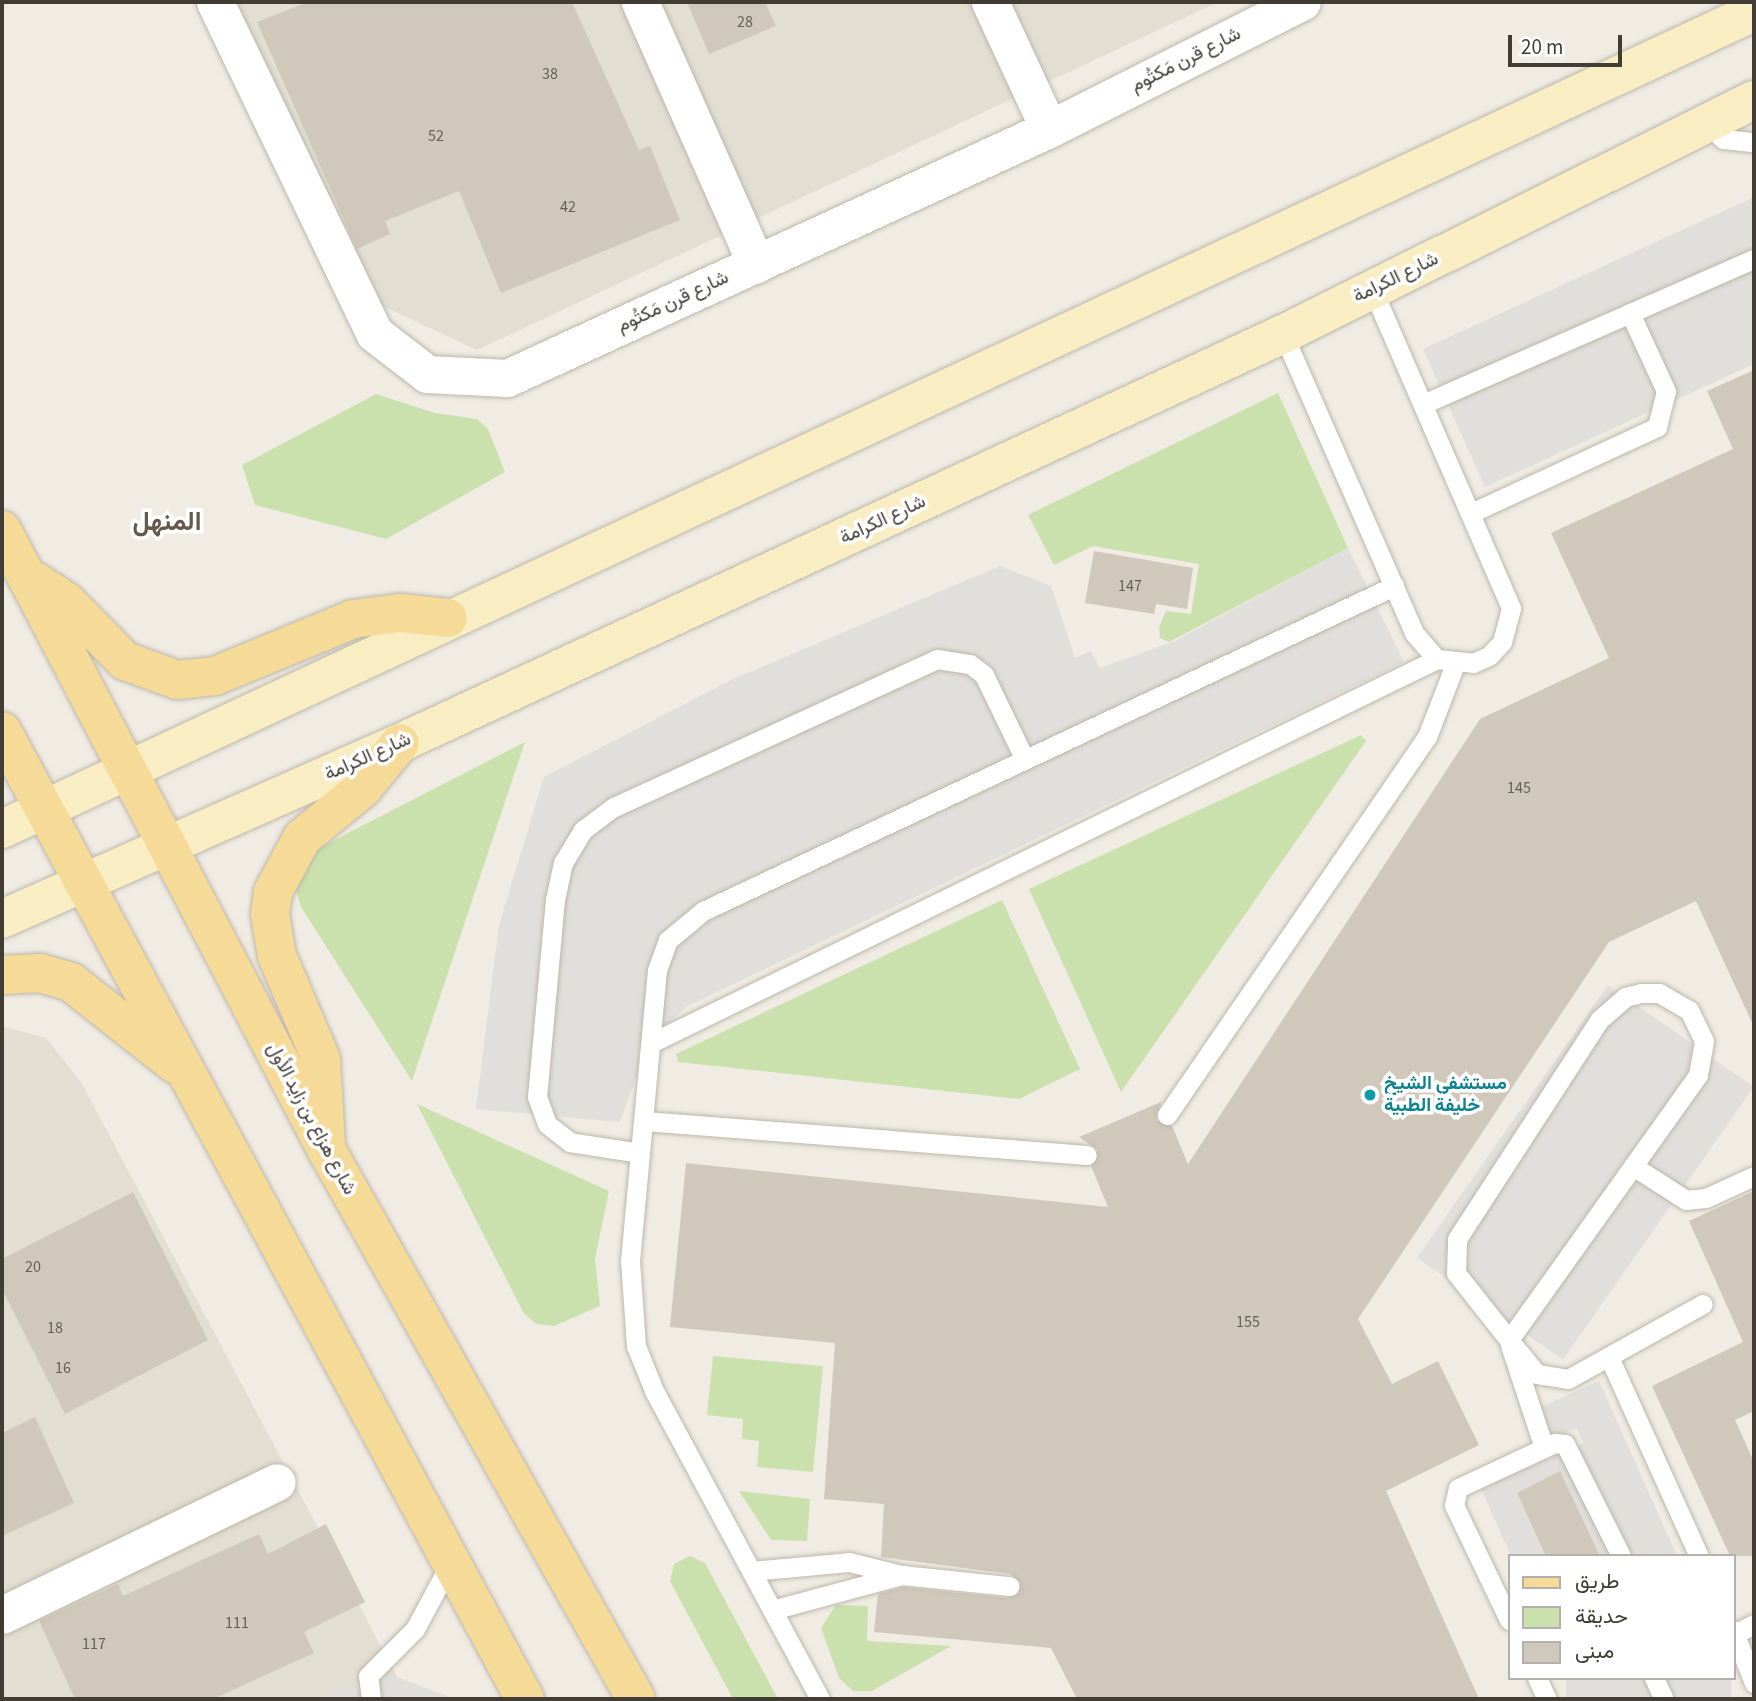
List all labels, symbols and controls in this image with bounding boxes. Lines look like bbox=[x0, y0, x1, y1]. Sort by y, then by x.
house number: 28 bbox=[737, 12, 753, 32]
scale bar bbox=[1511, 21, 1625, 65]
street label: شارع قرن مَكتُوم bbox=[1127, 22, 1245, 98]
text: 20 m bbox=[1521, 32, 1563, 62]
house number: 38 bbox=[542, 64, 558, 84]
house number: 52 bbox=[428, 126, 444, 146]
house number: 42 bbox=[560, 197, 576, 217]
street label: شارع الكرامة bbox=[1350, 248, 1442, 308]
street label: شارع قرن مَكتُوم bbox=[614, 266, 732, 338]
street label: شارع الكرامة bbox=[836, 490, 930, 550]
district label: المنهل bbox=[133, 506, 201, 538]
house number: 147 bbox=[1118, 576, 1142, 596]
street label: شارع الكرامة bbox=[321, 728, 415, 786]
house number: 145 bbox=[1507, 778, 1531, 798]
street label: شارع هزاع بن زايد الأول bbox=[261, 1039, 361, 1199]
place label: مستشفي الشيخ خليفة الطبية bbox=[1384, 1073, 1507, 1117]
marker: مستشفي الشيخ خليفة الطبية bbox=[1362, 1087, 1378, 1103]
house number: 20 bbox=[25, 1257, 41, 1277]
house number: 155 bbox=[1236, 1312, 1260, 1332]
house number: 18 bbox=[47, 1318, 63, 1338]
house number: 16 bbox=[55, 1358, 71, 1378]
legend bbox=[1508, 1554, 1735, 1680]
text: طريق bbox=[1575, 1566, 1620, 1596]
text: حديقة bbox=[1575, 1601, 1628, 1631]
house number: 111 bbox=[225, 1613, 249, 1633]
house number: 117 bbox=[82, 1634, 106, 1654]
text: مبنى bbox=[1575, 1636, 1614, 1666]

